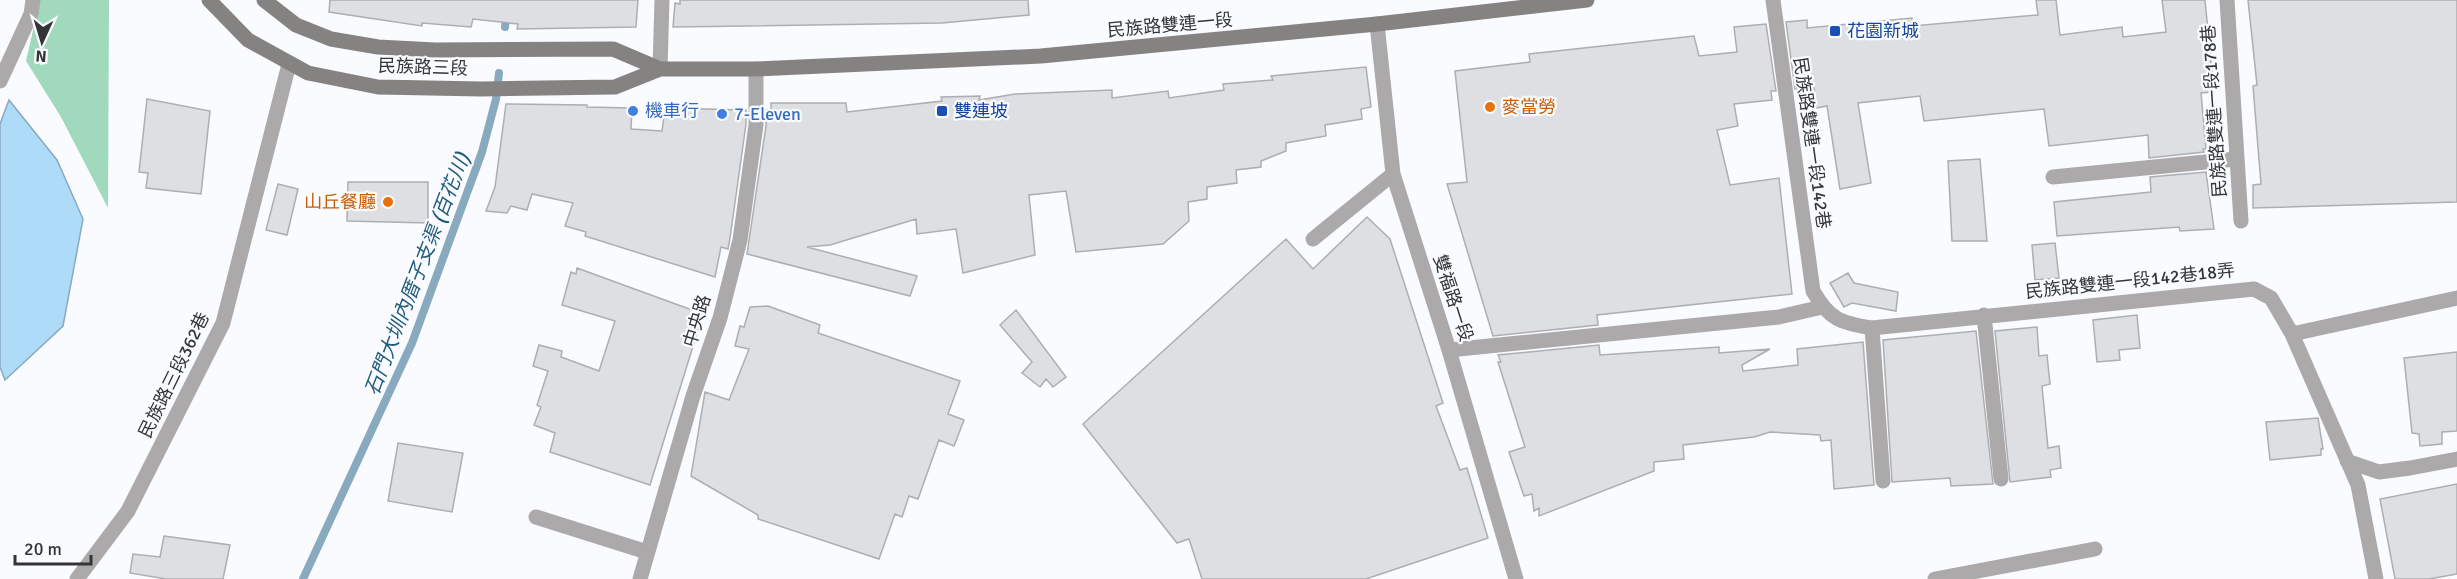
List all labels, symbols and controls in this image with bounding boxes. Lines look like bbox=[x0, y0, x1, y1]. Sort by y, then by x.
street label: 民族路雙連一段 bbox=[1106, 9, 1234, 41]
north arrow bbox=[12, 12, 72, 72]
place label: 花園新城 bbox=[1847, 20, 1919, 42]
marker: 花園新城 bbox=[1828, 24, 1842, 38]
street label: 民族路雙連一段178巷 bbox=[2197, 24, 2231, 198]
text: N bbox=[35, 46, 47, 66]
street label: 民族路三段 bbox=[378, 54, 468, 80]
street label: 民族路雙連一段142巷 bbox=[1789, 56, 1835, 230]
place label: 麥當勞 bbox=[1502, 96, 1556, 118]
place label: 機車行 bbox=[645, 100, 699, 122]
place label: 雙連坡 bbox=[954, 100, 1008, 122]
marker: 麥當勞 bbox=[1483, 100, 1497, 114]
place label: 7-Eleven bbox=[734, 103, 801, 125]
marker: 機車行 bbox=[626, 104, 640, 118]
marker: 雙連坡 bbox=[935, 104, 949, 118]
marker: 7-Eleven bbox=[715, 107, 729, 121]
water label: 石門大圳內厝子支渠 (百花川) bbox=[360, 148, 476, 399]
place label: 山丘餐廳 bbox=[304, 191, 376, 213]
marker: 山丘餐廳 bbox=[381, 195, 395, 209]
street label: 雙福路一段 bbox=[1429, 252, 1477, 344]
street label: 民族路雙連一段142巷18弄 bbox=[2024, 259, 2236, 303]
street label: 中央路 bbox=[679, 292, 715, 350]
street label: 民族路三段362巷 bbox=[134, 309, 214, 441]
scale bar bbox=[15, 528, 92, 566]
text: 20 m bbox=[24, 538, 62, 560]

